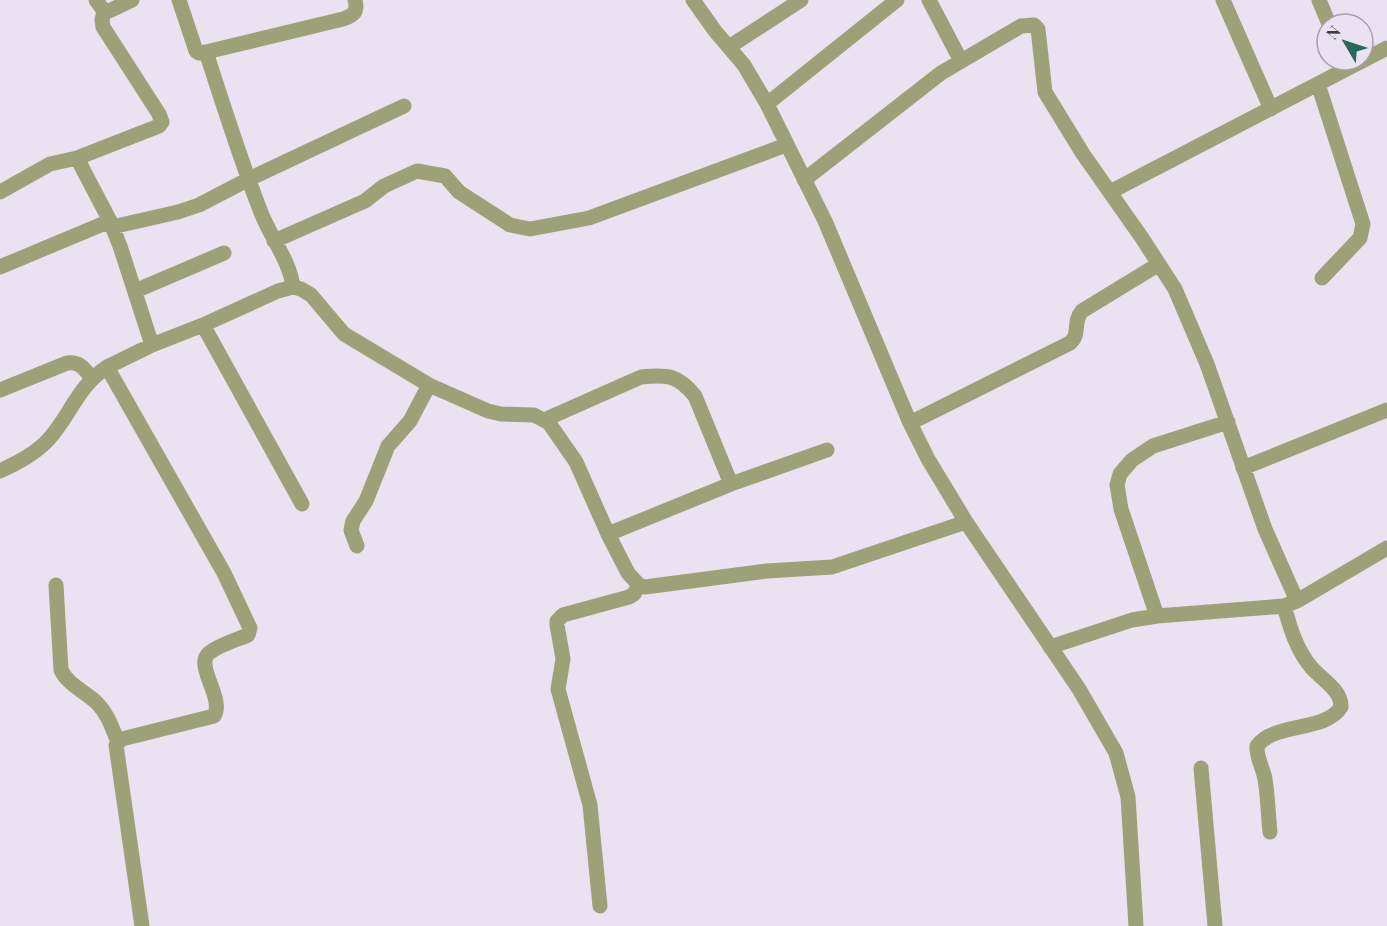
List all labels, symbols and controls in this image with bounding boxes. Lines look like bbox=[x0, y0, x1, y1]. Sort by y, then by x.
north arrow bbox=[1315, 12, 1375, 72]
text: N bbox=[1321, 21, 1345, 43]

